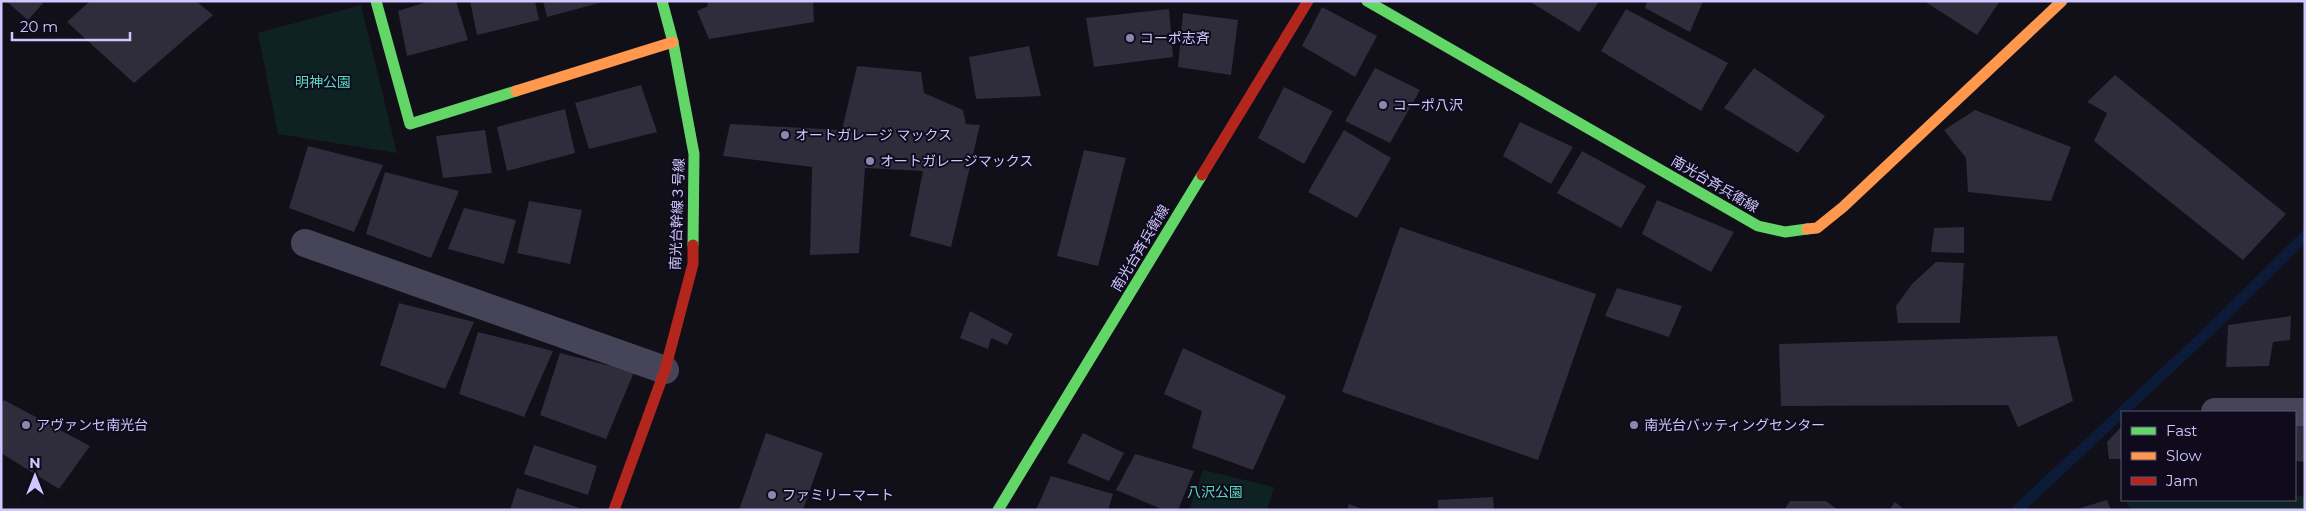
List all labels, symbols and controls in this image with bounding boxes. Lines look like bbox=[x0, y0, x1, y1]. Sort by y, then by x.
scale bar bbox=[12, 10, 130, 42]
text: 20 m bbox=[20, 17, 58, 36]
place label: コーポ志斉 bbox=[1140, 29, 1210, 47]
marker: コーポ志斉 bbox=[1124, 32, 1136, 44]
park label: 明神公園 bbox=[295, 73, 351, 91]
place label: コーポ八沢 bbox=[1393, 96, 1463, 114]
marker: コーポ八沢 bbox=[1377, 99, 1389, 111]
place label: オートガレージ マックス bbox=[795, 126, 952, 144]
marker: オートガレージ マックス bbox=[779, 129, 791, 141]
place label: オートガレージマックス bbox=[880, 152, 1033, 170]
street label: 南光台斉兵衛線 bbox=[1668, 152, 1762, 216]
marker: オートガレージマックス bbox=[864, 155, 876, 167]
street label: 南光台幹線３号線 bbox=[666, 158, 688, 270]
street label: 南光台斉兵衛線 bbox=[1107, 201, 1173, 295]
legend bbox=[2121, 411, 2296, 501]
place label: アヴァンセ南光台 bbox=[36, 416, 148, 434]
place label: 南光台バッティングセンター bbox=[1644, 416, 1825, 434]
marker: アヴァンセ南光台 bbox=[20, 419, 32, 431]
marker: 南光台バッティングセンター bbox=[1628, 419, 1640, 431]
text: Fast bbox=[2166, 421, 2197, 440]
text: Slow bbox=[2166, 446, 2202, 465]
north arrow bbox=[10, 451, 60, 501]
text: N bbox=[29, 454, 41, 472]
text: Jam bbox=[2165, 471, 2198, 490]
park label: 八沢公園 bbox=[1187, 483, 1243, 501]
place label: ファミリーマート bbox=[782, 486, 894, 504]
marker: ファミリーマート bbox=[766, 489, 778, 501]

